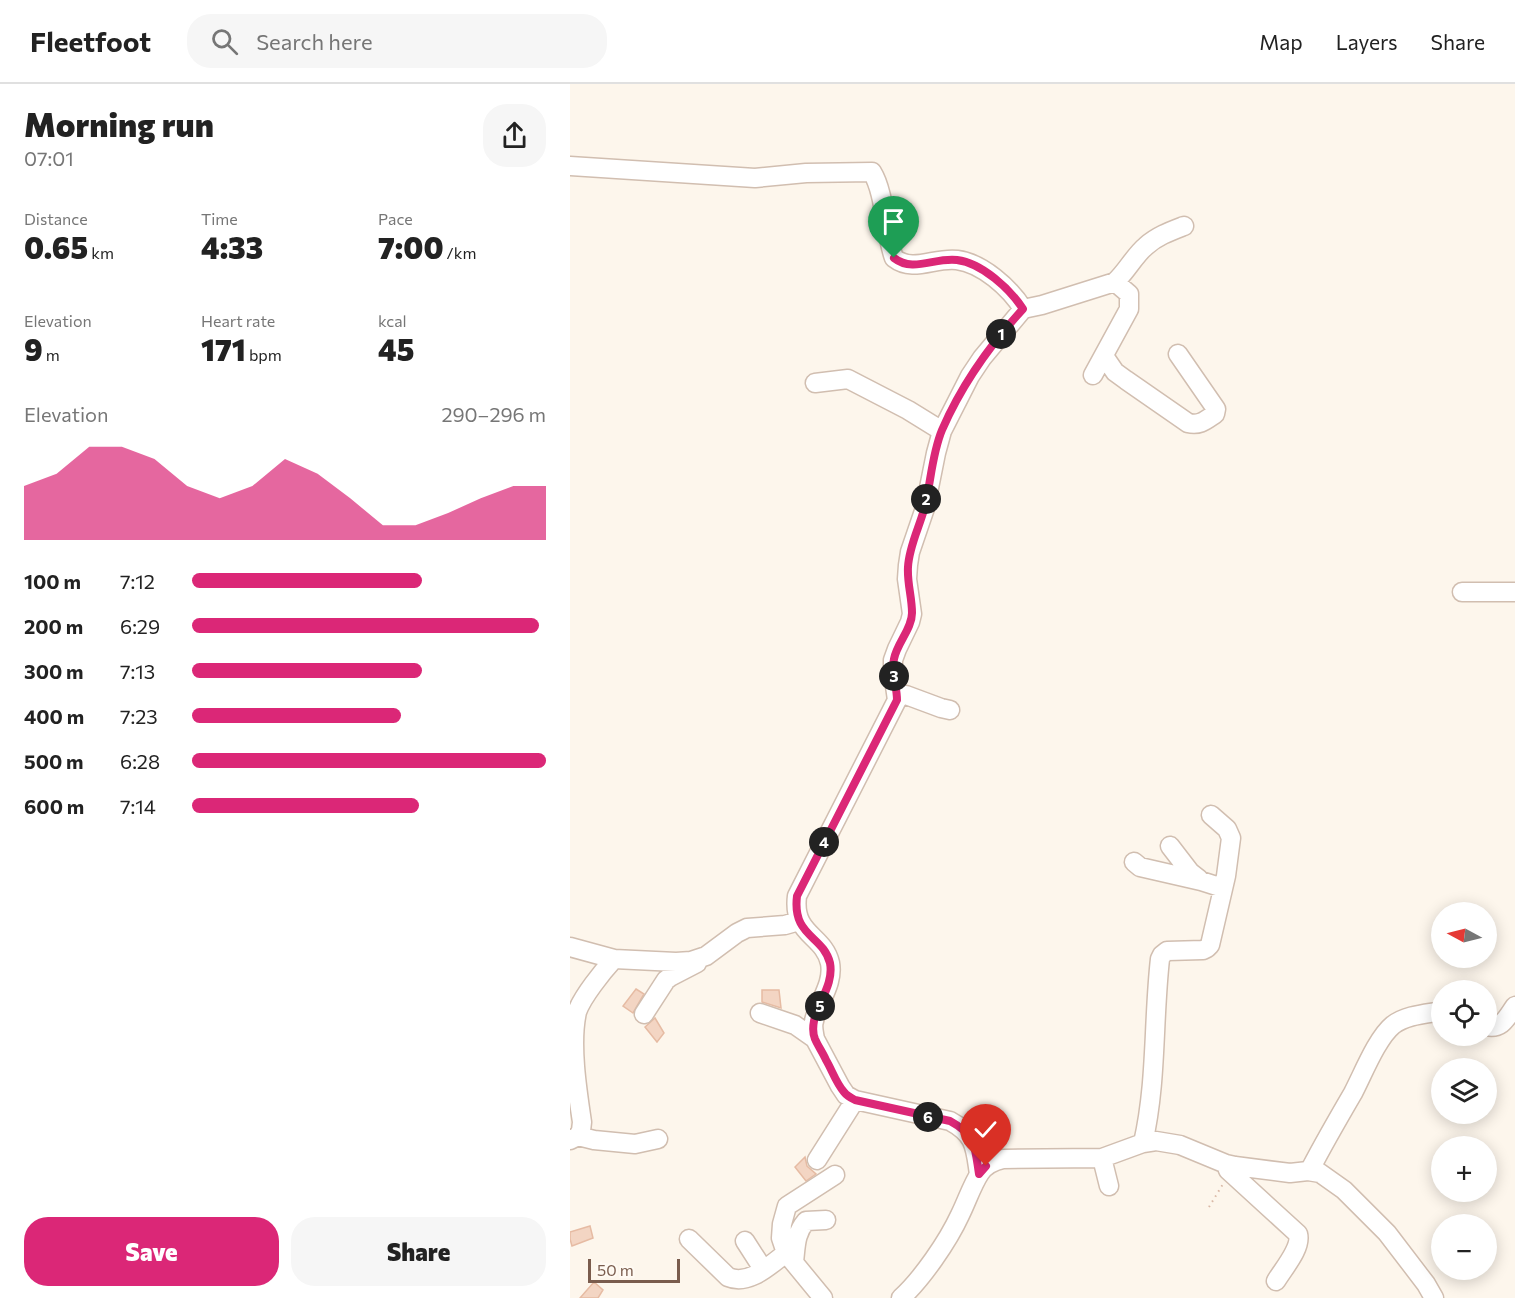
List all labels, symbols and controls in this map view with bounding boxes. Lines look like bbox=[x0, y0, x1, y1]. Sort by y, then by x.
search box bbox=[187, 14, 607, 68]
text: Fleetfoot bbox=[30, 24, 151, 58]
icon: search bbox=[208, 25, 241, 58]
text: Search here bbox=[256, 28, 373, 55]
text: Map bbox=[1259, 29, 1303, 54]
text: Layers bbox=[1336, 29, 1398, 54]
text: Share bbox=[1431, 29, 1485, 54]
text: Morning run bbox=[24, 103, 214, 144]
button: share bbox=[483, 104, 546, 167]
text: 07:01 bbox=[24, 146, 74, 170]
pin bbox=[868, 196, 919, 258]
icon: arrive bbox=[877, 205, 910, 238]
text: Distance bbox=[24, 209, 88, 228]
text: Time bbox=[201, 209, 238, 228]
text: Pace bbox=[378, 209, 413, 228]
text: 0.65 bbox=[24, 228, 88, 265]
text: 4:33 bbox=[201, 228, 263, 265]
text: 7:00 bbox=[378, 228, 444, 265]
text: km bbox=[88, 243, 114, 262]
text: /km bbox=[444, 243, 476, 262]
text: Elevation bbox=[24, 311, 92, 330]
text: Heart rate bbox=[201, 311, 275, 330]
text: kcal bbox=[378, 311, 407, 330]
pin: 1 bbox=[986, 319, 1016, 349]
text: 1 bbox=[997, 324, 1005, 343]
text: 9 bbox=[24, 330, 43, 367]
text: 171 bbox=[201, 330, 246, 367]
text: 45 bbox=[378, 330, 414, 367]
text: m bbox=[43, 345, 60, 364]
text: bpm bbox=[246, 345, 282, 364]
text: Elevation bbox=[24, 402, 109, 426]
text: 290–296 m bbox=[441, 402, 546, 426]
pin: 2 bbox=[911, 484, 941, 514]
text: 2 bbox=[921, 489, 931, 508]
text: 100 m bbox=[24, 569, 81, 593]
text: 7:12 bbox=[120, 569, 155, 593]
text: 200 m bbox=[24, 614, 83, 638]
text: 6:29 bbox=[120, 614, 160, 638]
text: 300 m bbox=[24, 659, 84, 683]
text: 7:13 bbox=[120, 659, 155, 683]
pin: 3 bbox=[879, 661, 909, 691]
text: 3 bbox=[889, 666, 899, 685]
text: 400 m bbox=[24, 704, 84, 728]
text: 7:23 bbox=[120, 704, 158, 728]
text: 500 m bbox=[24, 749, 84, 773]
text: 6:28 bbox=[120, 749, 160, 773]
text: 600 m bbox=[24, 794, 84, 818]
text: 7:14 bbox=[120, 794, 156, 818]
pin: 4 bbox=[809, 827, 839, 857]
text: 4 bbox=[819, 832, 829, 851]
north arrow bbox=[1431, 902, 1497, 968]
map controls bbox=[1431, 902, 1497, 1280]
button: locate bbox=[1431, 980, 1497, 1046]
pin: 5 bbox=[805, 991, 835, 1021]
text: 5 bbox=[815, 996, 825, 1015]
button: layers bbox=[1431, 1058, 1497, 1124]
pin: 6 bbox=[913, 1102, 943, 1132]
pin bbox=[960, 1104, 1011, 1166]
text: 6 bbox=[923, 1107, 933, 1126]
icon: check bbox=[969, 1113, 1002, 1146]
button: + bbox=[1431, 1136, 1497, 1202]
button: − bbox=[1431, 1214, 1497, 1280]
button: Save bbox=[24, 1217, 279, 1286]
button: Share bbox=[291, 1217, 546, 1286]
scale bar bbox=[588, 1256, 680, 1284]
text: 50 m bbox=[597, 1260, 634, 1279]

